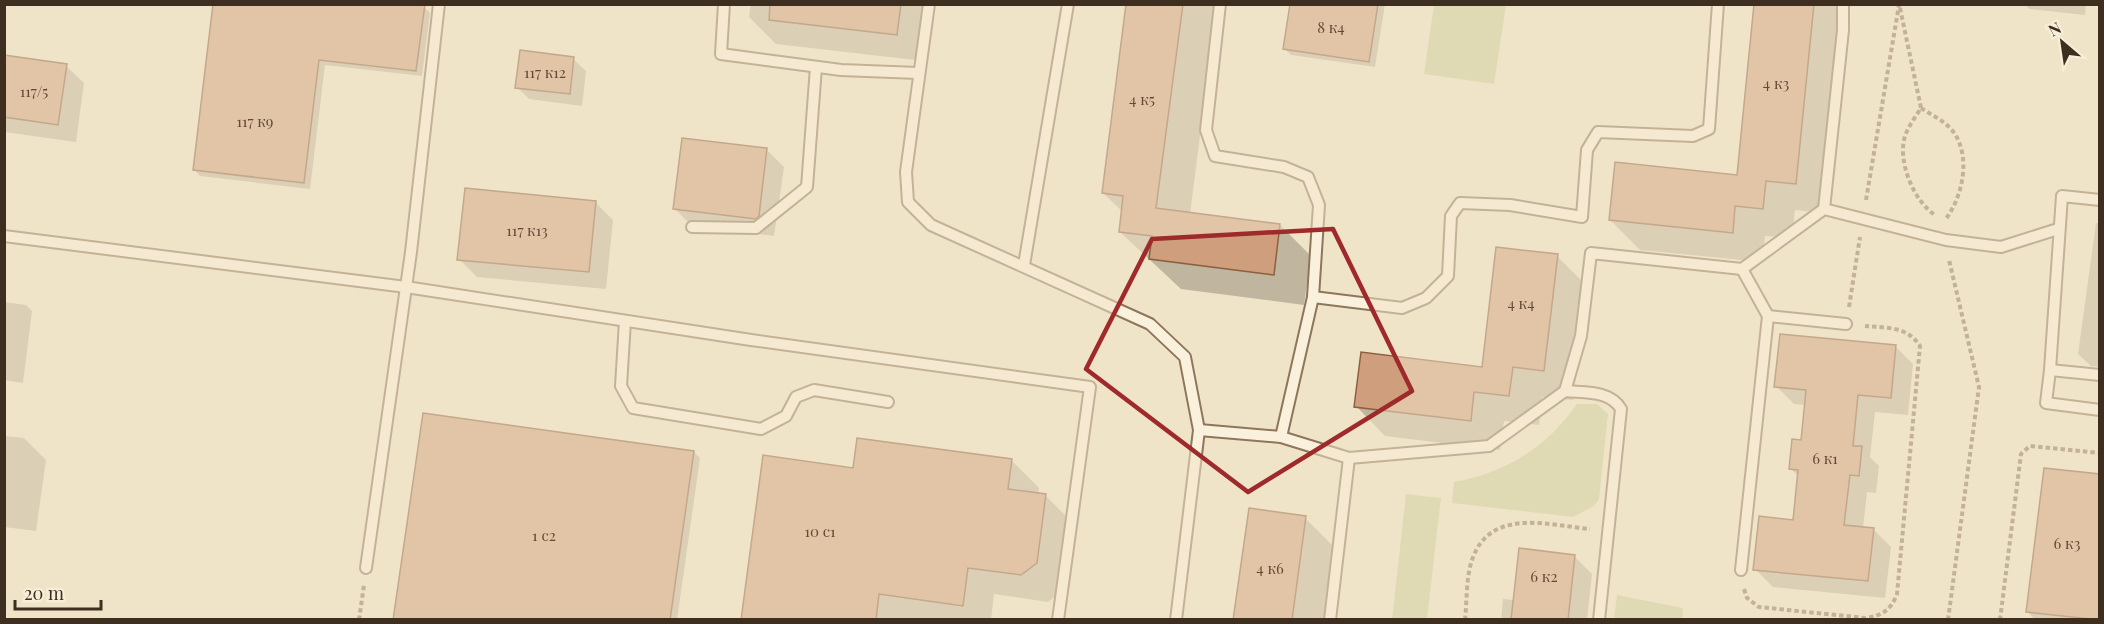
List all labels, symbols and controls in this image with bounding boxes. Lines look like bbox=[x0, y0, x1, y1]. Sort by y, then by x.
north arrow bbox=[2032, 12, 2092, 72]
text: N bbox=[2044, 16, 2065, 40]
house number: 8 к4 bbox=[1317, 17, 1345, 37]
house number: 117 к12 bbox=[524, 62, 566, 82]
house number: 4 к3 bbox=[1763, 73, 1789, 93]
house number: 117/5 bbox=[20, 81, 48, 101]
house number: 4 к5 bbox=[1129, 89, 1155, 109]
house number: 117 к9 bbox=[237, 111, 273, 131]
house number: 117 к13 bbox=[506, 220, 548, 240]
house number: 4 к4 bbox=[1507, 293, 1535, 313]
house number: 6 к1 bbox=[1812, 448, 1838, 468]
house number: 10 с1 bbox=[804, 521, 836, 541]
house number: 1 с2 bbox=[532, 525, 556, 545]
house number: 6 к3 bbox=[2054, 533, 2081, 553]
house number: 4 к6 bbox=[1256, 558, 1284, 578]
house number: 6 к2 bbox=[1530, 566, 1558, 586]
scale bar bbox=[15, 573, 100, 611]
text: 20 m bbox=[24, 581, 64, 605]

